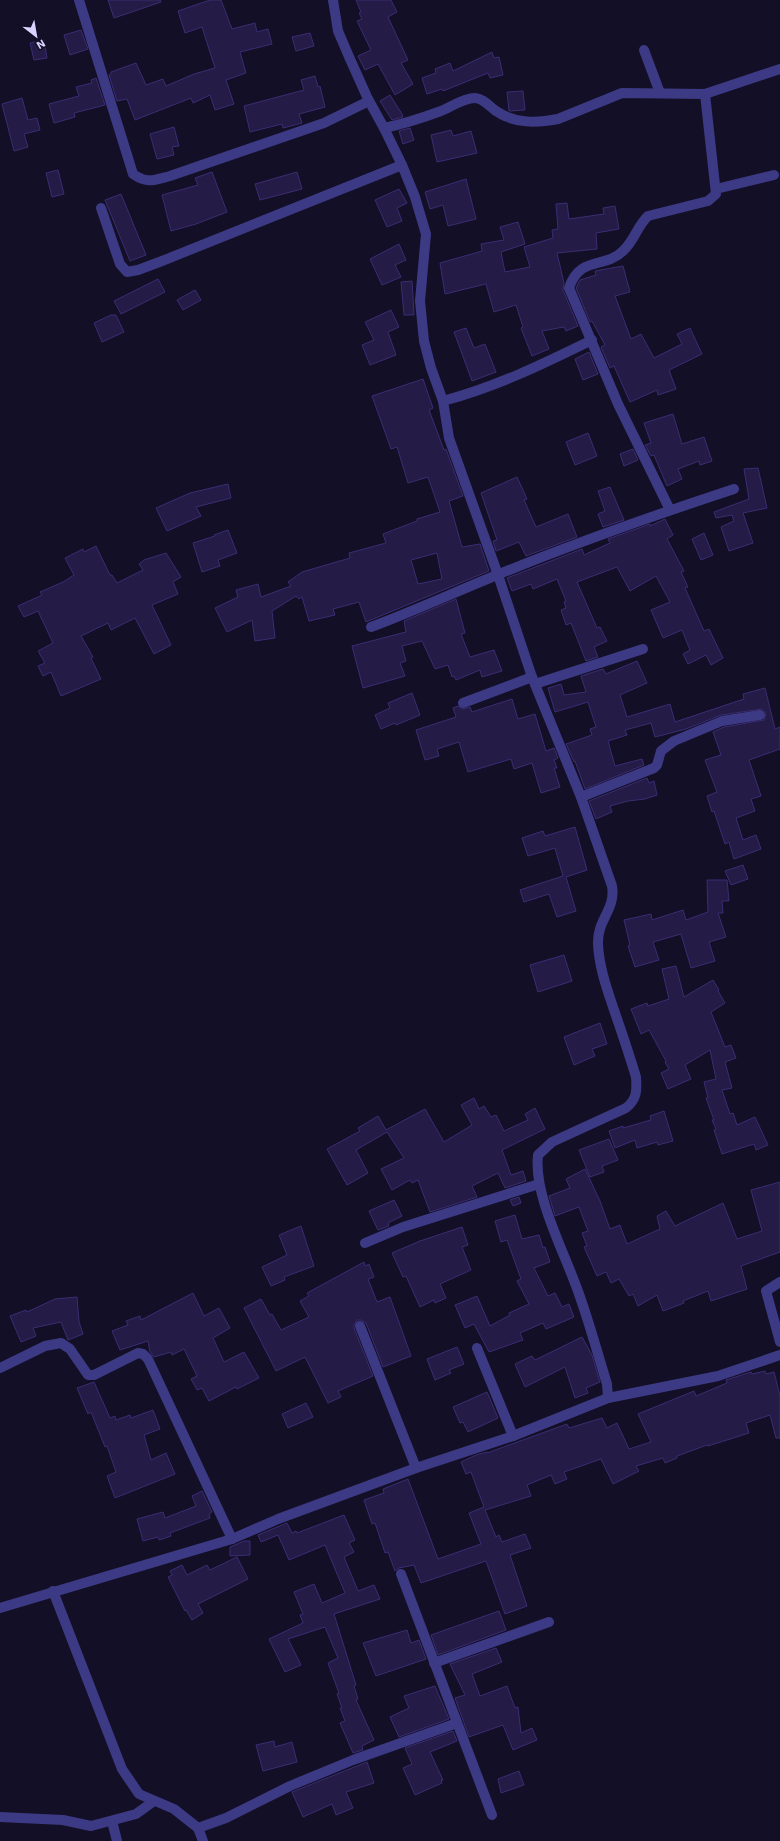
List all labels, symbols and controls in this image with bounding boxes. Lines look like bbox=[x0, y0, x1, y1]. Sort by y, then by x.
north arrow bbox=[16, 16, 56, 56]
text: N bbox=[34, 36, 48, 52]

